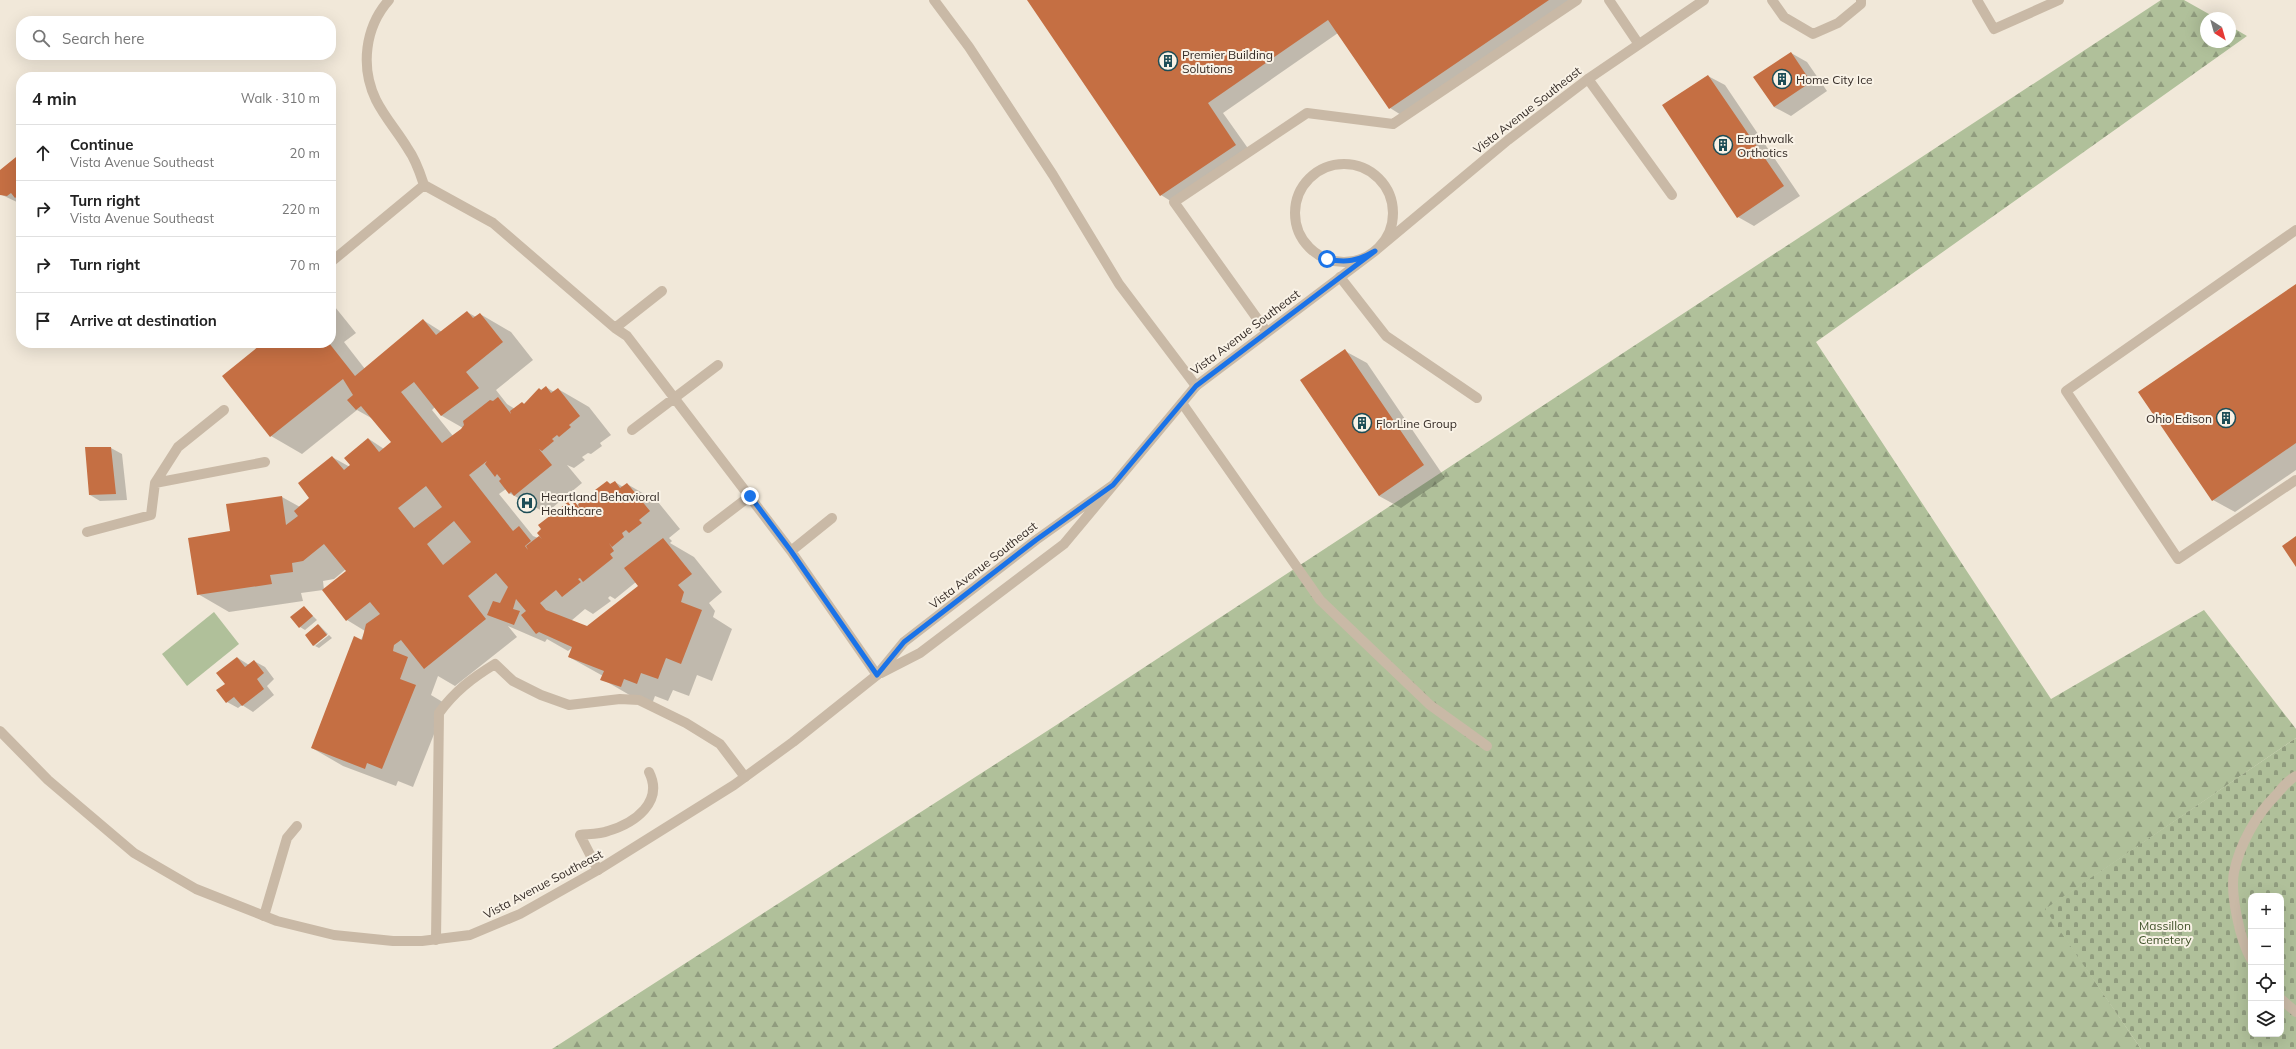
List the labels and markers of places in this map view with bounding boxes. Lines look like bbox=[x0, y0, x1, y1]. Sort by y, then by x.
place label: Premier Building Solutions bbox=[1182, 47, 1273, 76]
building icon: Premier Building Solutions bbox=[1157, 50, 1179, 72]
building icon: Home City Ice bbox=[1771, 68, 1793, 90]
place label: Home City Ice bbox=[1796, 72, 1873, 87]
place label: Earthwalk Orthotics bbox=[1737, 131, 1794, 160]
building icon: Earthwalk Orthotics bbox=[1712, 134, 1734, 156]
building icon: Ohio Edison bbox=[2215, 407, 2237, 429]
place label: Ohio Edison bbox=[2146, 411, 2212, 426]
building icon: FlorLine Group bbox=[1351, 412, 1373, 434]
place label: FlorLine Group bbox=[1376, 416, 1457, 431]
place label: Heartland Behavioral Healthcare bbox=[541, 489, 660, 518]
hospital icon: Heartland Behavioral Healthcare bbox=[516, 492, 538, 514]

